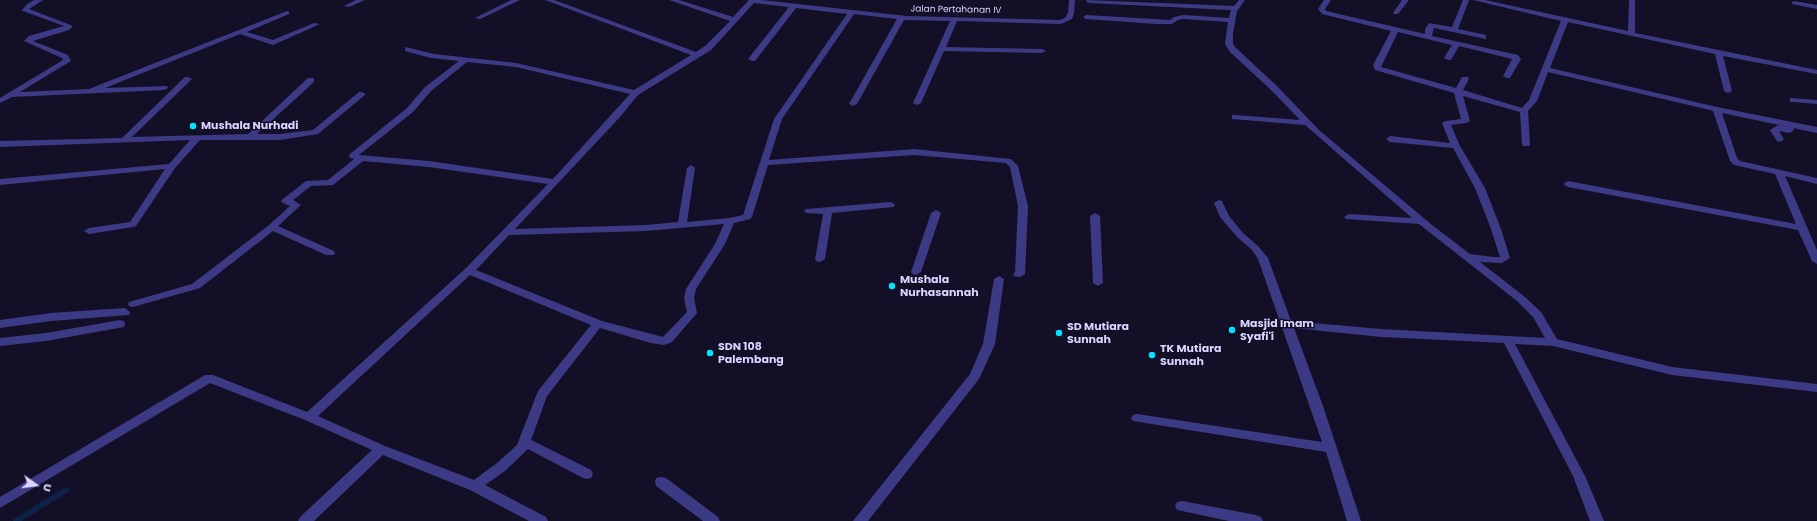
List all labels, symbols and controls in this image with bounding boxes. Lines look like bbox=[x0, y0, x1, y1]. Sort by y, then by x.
street label: Jalan Pertahanan IV bbox=[910, 4, 1002, 16]
place label: Mushala Nurhadi bbox=[201, 119, 299, 133]
marker: Mushala Nurhadi bbox=[188, 121, 198, 131]
place label: Mushala Nurhasannah bbox=[900, 273, 979, 299]
marker: Mushala Nurhasannah bbox=[887, 281, 897, 291]
place label: Masjid Imam Syafi'i bbox=[1240, 317, 1314, 343]
place label: SD Mutiara Sunnah bbox=[1067, 320, 1129, 346]
marker: Masjid Imam Syafi'i bbox=[1227, 325, 1237, 335]
marker: SD Mutiara Sunnah bbox=[1054, 328, 1064, 338]
place label: SDN 108 Palembang bbox=[718, 340, 784, 366]
place label: TK Mutiara Sunnah bbox=[1160, 342, 1221, 368]
marker: SDN 108 Palembang bbox=[705, 348, 715, 358]
marker: TK Mutiara Sunnah bbox=[1147, 350, 1157, 360]
north arrow bbox=[16, 465, 56, 505]
text: U bbox=[39, 482, 56, 494]

